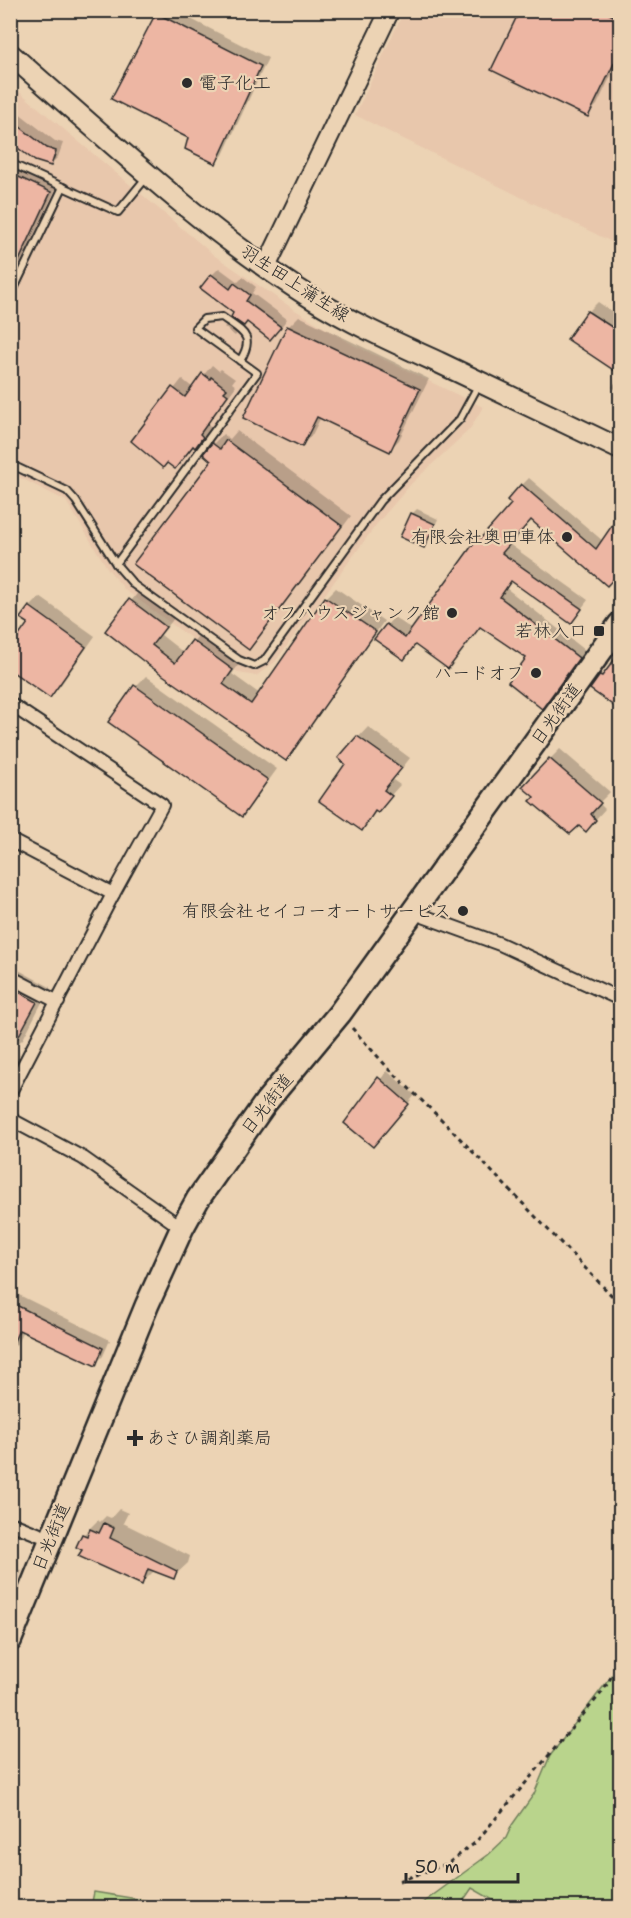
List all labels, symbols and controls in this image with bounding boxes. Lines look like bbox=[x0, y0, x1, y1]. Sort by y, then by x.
place label: 電子化工 bbox=[199, 71, 271, 95]
marker: 電子化工 bbox=[180, 76, 194, 90]
street label: 羽生田上蒲生線 bbox=[236, 239, 354, 327]
place label: 有限会社奥田車体 bbox=[411, 525, 555, 549]
marker: 有限会社奥田車体 bbox=[560, 530, 574, 544]
place label: オフハウスジャンク館 bbox=[261, 601, 440, 625]
marker: オフハウスジャンク館 bbox=[445, 606, 459, 620]
place label: 若林入口 bbox=[515, 619, 587, 643]
marker: 若林入口 bbox=[592, 624, 606, 638]
place label: ハードオフ bbox=[434, 661, 524, 685]
marker: ハードオフ bbox=[529, 666, 543, 680]
street label: 日光街道 bbox=[525, 678, 587, 750]
place label: 有限会社セイコーオートサービス bbox=[182, 899, 451, 923]
marker: 有限会社セイコーオートサービス bbox=[456, 904, 470, 918]
street label: 日光街道 bbox=[235, 1068, 299, 1140]
place label: あさひ調剤薬局 bbox=[147, 1426, 272, 1450]
marker: あさひ調剤薬局 bbox=[128, 1431, 142, 1445]
street label: 日光街道 bbox=[26, 1499, 76, 1575]
scale bar bbox=[406, 1846, 518, 1884]
text: 50 m bbox=[415, 1855, 460, 1879]

